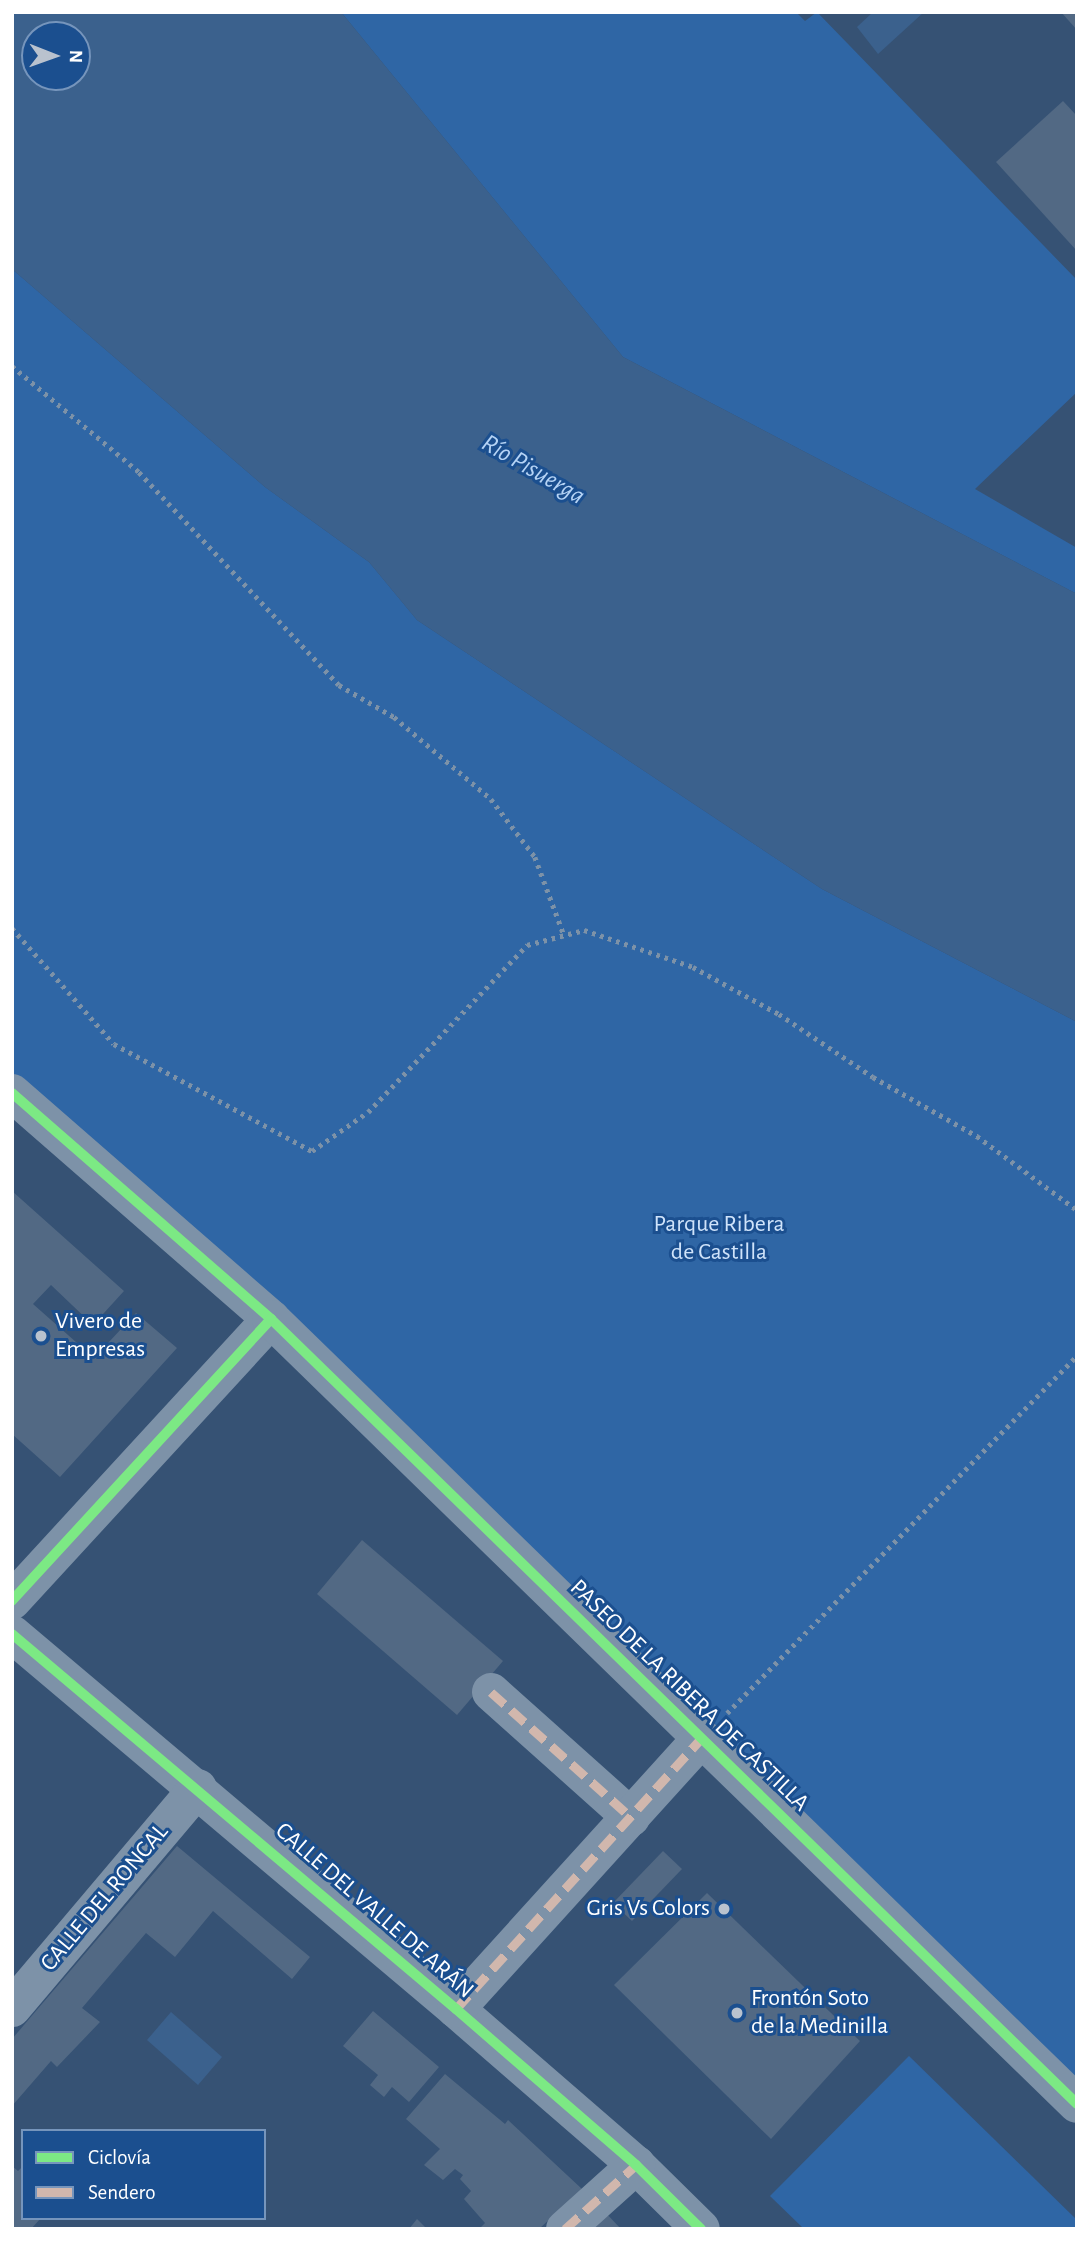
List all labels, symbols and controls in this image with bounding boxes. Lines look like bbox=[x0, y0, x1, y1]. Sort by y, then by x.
north arrow bbox=[21, 21, 91, 91]
text: N bbox=[66, 50, 85, 63]
water label: Río Pisuerga bbox=[476, 428, 590, 512]
park label: Parque Ribera de Castilla bbox=[653, 1211, 785, 1267]
place label: Vivero de Empresas bbox=[55, 1308, 145, 1364]
marker: Vivero de Empresas bbox=[33, 1328, 49, 1344]
street label: PASEO DE LA RIBERA DE CASTILLA bbox=[563, 1574, 815, 1818]
street label: CALLE DEL VALLE DE ARÁN bbox=[269, 1817, 479, 2005]
street label: CALLE DEL RONCAL bbox=[35, 1818, 175, 1978]
place label: Gris Vs Colors bbox=[587, 1895, 710, 1923]
marker: Gris Vs Colors bbox=[716, 1901, 732, 1917]
place label: Frontón Soto de la Medinilla bbox=[751, 1985, 888, 2041]
marker: Frontón Soto de la Medinilla bbox=[729, 2005, 745, 2021]
legend bbox=[21, 2129, 266, 2220]
text: Ciclovía bbox=[88, 2147, 151, 2168]
text: Sendero bbox=[88, 2182, 156, 2203]

